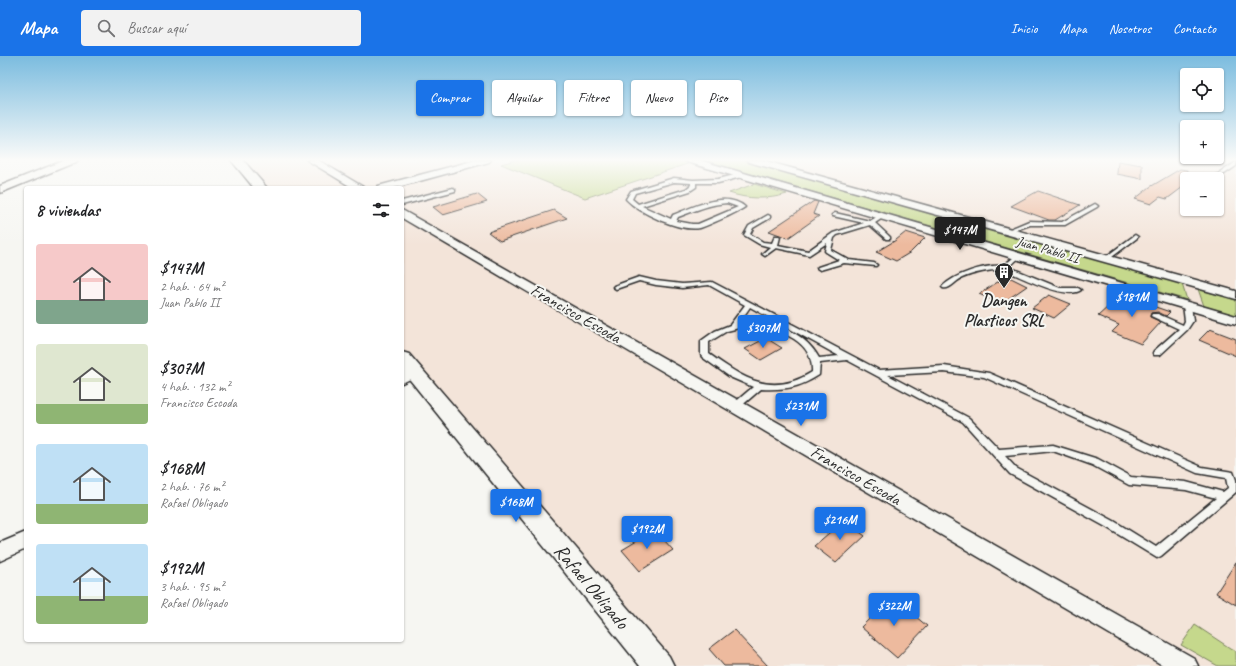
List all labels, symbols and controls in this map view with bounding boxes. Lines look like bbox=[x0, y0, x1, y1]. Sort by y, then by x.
search box bbox=[81, 10, 361, 46]
text: Mapa bbox=[20, 16, 57, 40]
icon: search bbox=[95, 17, 117, 39]
text: Buscar aquí bbox=[127, 19, 186, 38]
text: Inicio bbox=[1011, 20, 1038, 37]
text: Mapa bbox=[1060, 20, 1087, 37]
text: Nosotros bbox=[1109, 20, 1151, 37]
text: Contacto bbox=[1173, 20, 1216, 37]
map controls bbox=[1180, 68, 1224, 216]
button: locate bbox=[1180, 68, 1224, 112]
chip: Comprar bbox=[416, 80, 484, 116]
chip: Alquilar bbox=[492, 80, 556, 116]
chip: Filtros bbox=[564, 80, 623, 116]
chip: Nuevo bbox=[631, 80, 687, 116]
chip: Piso bbox=[695, 80, 742, 116]
button: + bbox=[1180, 120, 1224, 164]
button: − bbox=[1180, 172, 1224, 216]
icon: filters bbox=[370, 199, 392, 221]
text: 8 viviendas bbox=[36, 200, 100, 221]
pin: $147M bbox=[932, 217, 988, 251]
text: $147M bbox=[944, 222, 976, 238]
street label: Juan Pablo II bbox=[1014, 232, 1084, 267]
text: $147M bbox=[160, 258, 203, 279]
icon: home bbox=[68, 260, 116, 308]
building icon: Dangen Plasticos SRL bbox=[993, 261, 1015, 289]
text: 2 hab. · 64 m² bbox=[160, 279, 224, 295]
street label: Francisco Escoda bbox=[527, 279, 625, 348]
pin: $181M bbox=[1104, 284, 1160, 318]
text: $181M bbox=[1116, 289, 1148, 305]
place label: Dangen Plasticos SRL bbox=[964, 290, 1045, 331]
text: Juan Pablo II bbox=[160, 295, 220, 311]
pin: $307M bbox=[735, 315, 791, 349]
text: $307M bbox=[747, 320, 779, 336]
text: $307M bbox=[160, 358, 203, 379]
icon: home bbox=[68, 360, 116, 408]
text: 4 hab. · 132 m² bbox=[160, 379, 230, 395]
pin: $231M bbox=[773, 393, 829, 427]
text: Francisco Escoda bbox=[160, 395, 237, 411]
text: $231M bbox=[785, 398, 817, 414]
street label: Francisco Escoda bbox=[807, 441, 905, 510]
text: $168M bbox=[160, 458, 203, 479]
icon: home bbox=[68, 460, 116, 508]
text: 2 hab. · 76 m² bbox=[160, 479, 224, 495]
pin: $168M bbox=[488, 489, 544, 523]
text: $168M bbox=[499, 494, 533, 510]
text: Rafael Obligado bbox=[160, 495, 227, 511]
pin: $216M bbox=[812, 507, 868, 541]
text: $216M bbox=[823, 512, 857, 528]
pin: $192M bbox=[619, 516, 675, 550]
text: $192M bbox=[631, 521, 663, 537]
street label: Rafael Obligado bbox=[549, 539, 635, 635]
text: $192M bbox=[160, 558, 203, 579]
icon: home bbox=[68, 560, 116, 608]
text: 3 hab. · 95 m² bbox=[160, 579, 224, 595]
pin: $322M bbox=[866, 593, 922, 627]
text: Rafael Obligado bbox=[160, 595, 227, 611]
text: $322M bbox=[878, 598, 910, 614]

